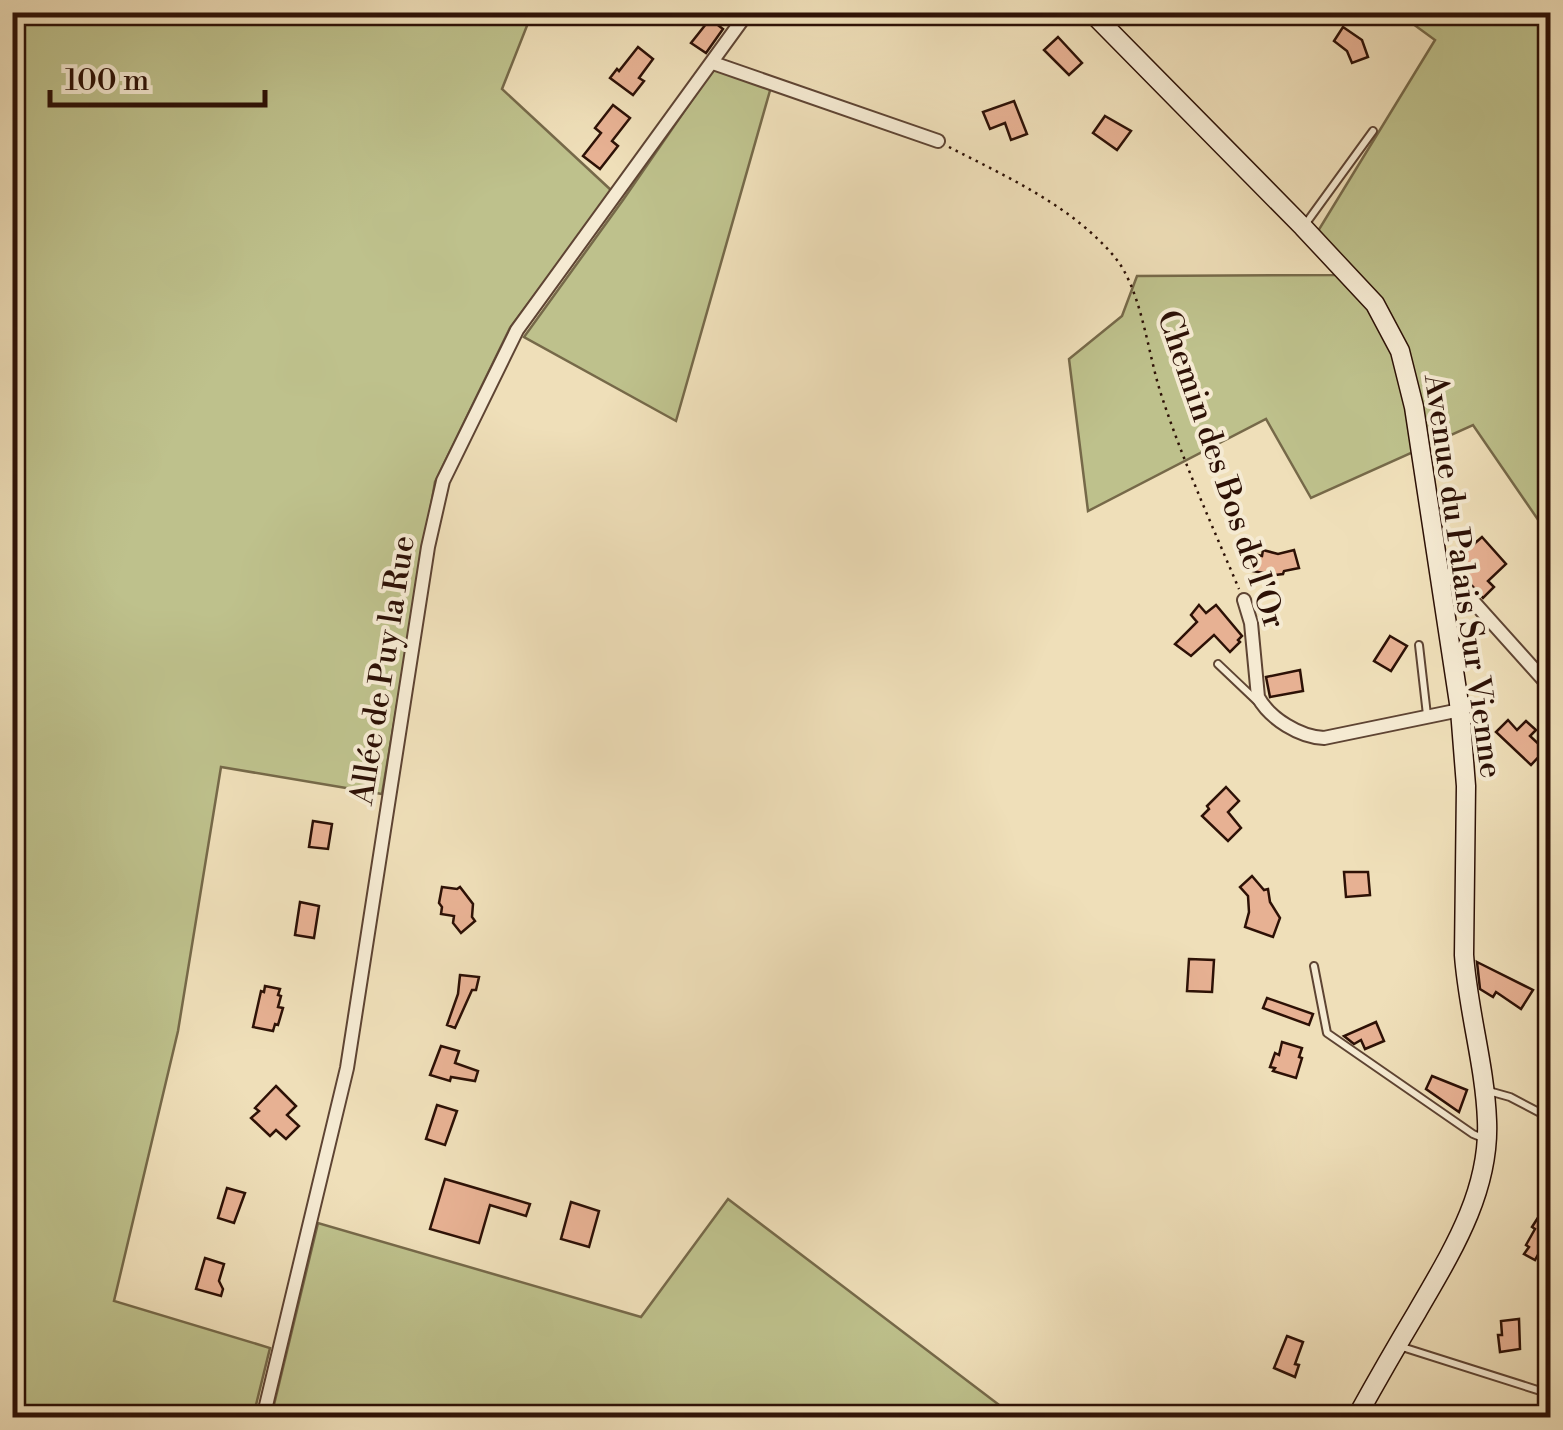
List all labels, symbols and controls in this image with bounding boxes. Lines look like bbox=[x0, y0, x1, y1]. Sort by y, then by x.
scale bar bbox=[50, 45, 265, 107]
text: 100 m bbox=[65, 62, 149, 100]
street label: Chemin des Bos de l'Or bbox=[1148, 305, 1294, 634]
street label: Avenue du Palais Sur Vienne bbox=[1415, 371, 1511, 781]
street label: Allée de Puy la Rue bbox=[342, 533, 424, 809]

